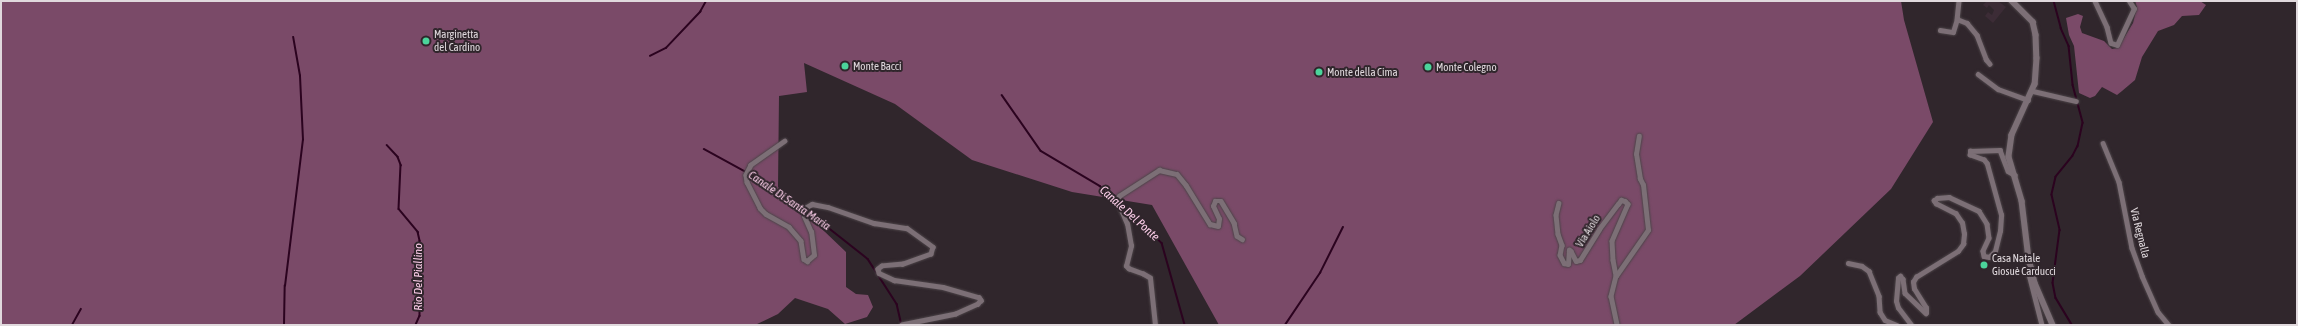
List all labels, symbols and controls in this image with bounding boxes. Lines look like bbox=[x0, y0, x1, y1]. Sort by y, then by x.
place label: Marginetta del Cardino bbox=[434, 28, 480, 54]
marker: Marginetta del Cardino bbox=[421, 36, 431, 46]
place label: Monte Bacci bbox=[853, 59, 901, 73]
place label: Monte Colegno bbox=[1436, 60, 1497, 74]
marker: Monte Bacci bbox=[840, 61, 850, 71]
marker: Monte Colegno bbox=[1423, 62, 1433, 72]
place label: Monte della Cima bbox=[1327, 65, 1398, 79]
marker: Monte della Cima bbox=[1314, 67, 1324, 77]
water label: Canale Di Santa Maria bbox=[745, 168, 833, 234]
water label: Canale Del Ponte bbox=[1096, 183, 1162, 245]
street label: Via Regnalla bbox=[2127, 207, 2153, 259]
street label: Via Aiolo bbox=[1573, 212, 1603, 250]
water label: Rio Del Piallino bbox=[412, 243, 426, 311]
place label: Casa Natale Giosuè Carducci bbox=[1992, 252, 2056, 278]
marker: Casa Natale Giosuè Carducci bbox=[1979, 260, 1989, 270]

